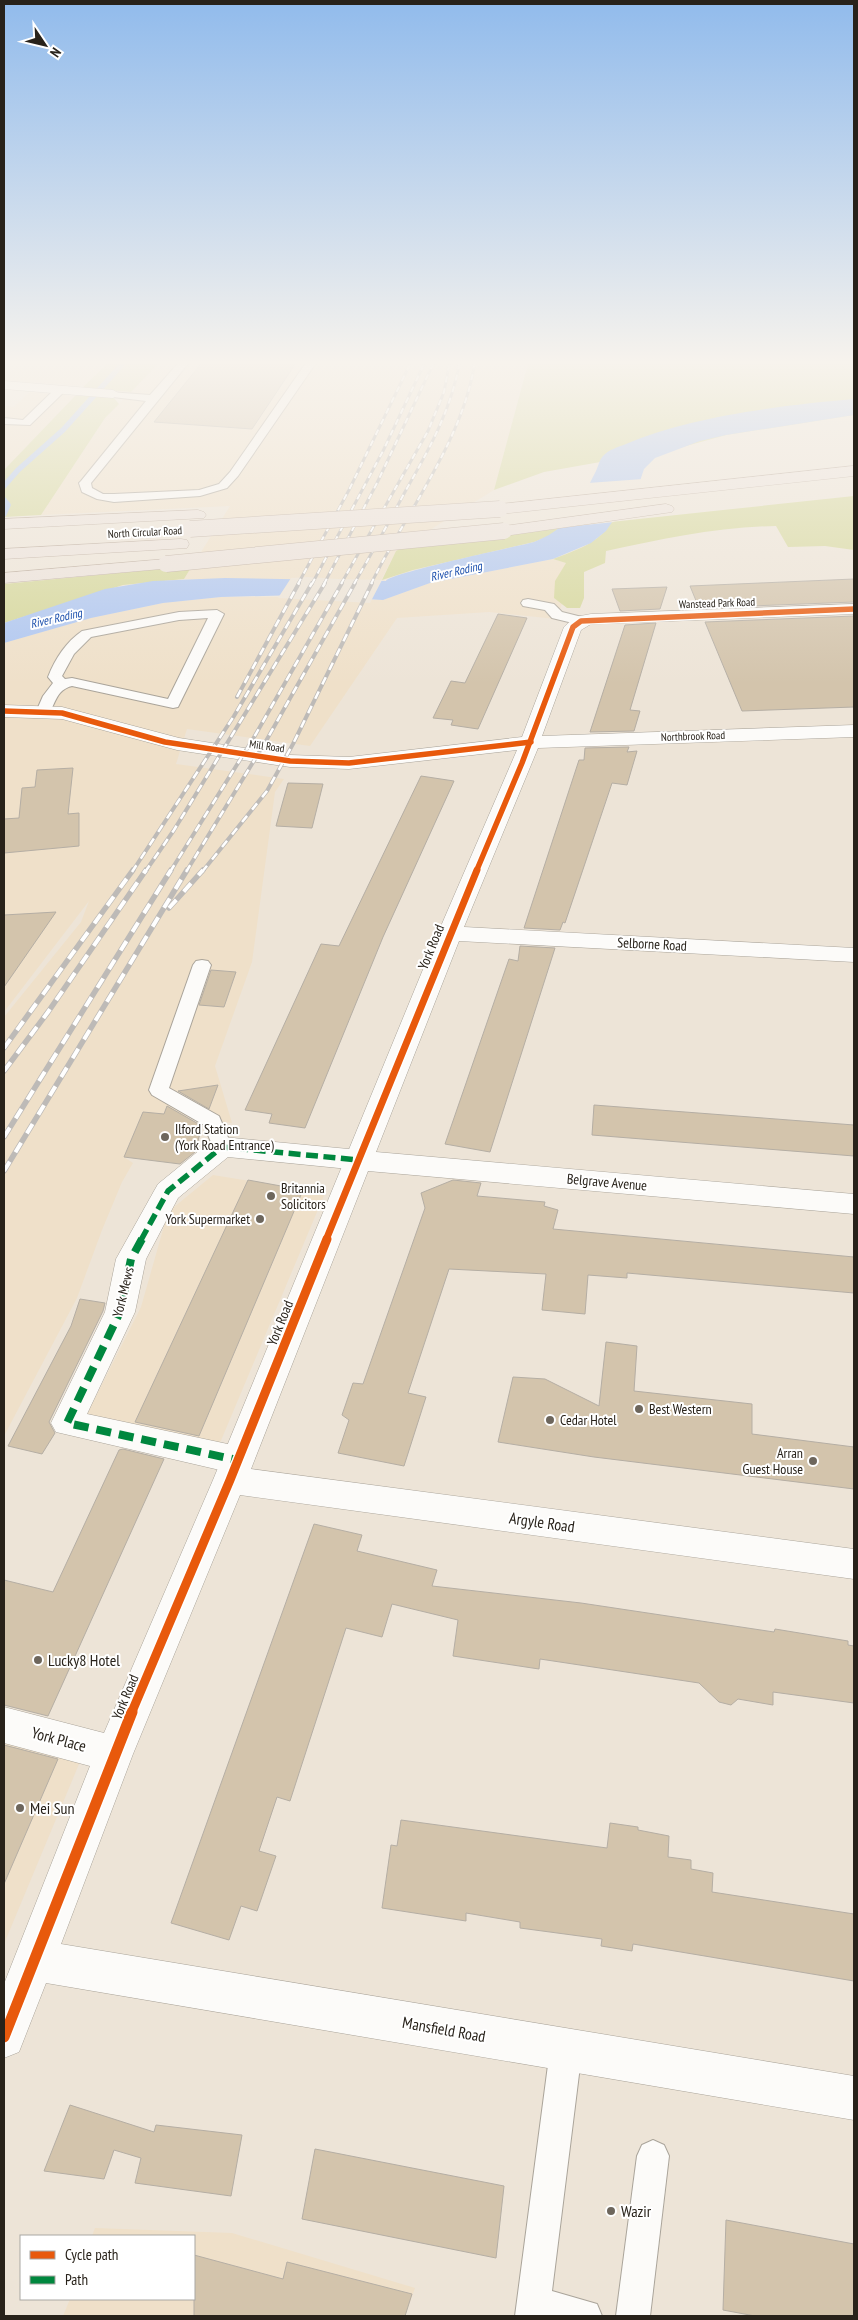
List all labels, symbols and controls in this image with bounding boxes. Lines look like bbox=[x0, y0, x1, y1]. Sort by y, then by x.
north arrow bbox=[20, 20, 70, 70]
text: N bbox=[46, 44, 65, 61]
street label: North Circular Road bbox=[108, 523, 183, 541]
water label: River Roding bbox=[429, 558, 484, 584]
street label: Wanstead Park Road bbox=[679, 595, 756, 611]
water label: River Roding bbox=[29, 605, 84, 631]
street label: Northbrook Road bbox=[661, 728, 726, 744]
street label: Mill Road bbox=[248, 737, 286, 755]
street label: York Road bbox=[414, 922, 448, 972]
street label: Selborne Road bbox=[617, 933, 687, 955]
place label: Ilford Station (York Road Entrance) bbox=[175, 1120, 275, 1154]
marker: Ilford Station (York Road Entrance) bbox=[159, 1131, 171, 1143]
street label: Belgrave Avenue bbox=[566, 1170, 648, 1194]
place label: Britannia Solicitors bbox=[281, 1179, 326, 1213]
marker: Britannia Solicitors bbox=[265, 1190, 277, 1202]
place label: York Supermarket bbox=[165, 1210, 250, 1228]
marker: York Supermarket bbox=[254, 1213, 266, 1225]
street label: York Mews bbox=[108, 1265, 138, 1319]
street label: York Road bbox=[263, 1298, 297, 1348]
place label: Best Western bbox=[649, 1400, 712, 1418]
marker: Best Western bbox=[633, 1403, 645, 1415]
place label: Cedar Hotel bbox=[560, 1411, 617, 1429]
marker: Cedar Hotel bbox=[544, 1414, 556, 1426]
place label: Arran Guest House bbox=[743, 1444, 803, 1478]
marker: Arran Guest House bbox=[807, 1455, 819, 1467]
street label: Argyle Road bbox=[508, 1508, 576, 1536]
place label: Lucky8 Hotel bbox=[48, 1650, 120, 1670]
marker: Lucky8 Hotel bbox=[32, 1654, 44, 1666]
street label: York Road bbox=[107, 1672, 143, 1722]
street label: York Place bbox=[29, 1722, 89, 1756]
place label: Mei Sun bbox=[30, 1798, 74, 1818]
marker: Mei Sun bbox=[14, 1802, 26, 1814]
street label: Mansfield Road bbox=[401, 2012, 487, 2046]
place label: Wazir bbox=[621, 2201, 652, 2221]
marker: Wazir bbox=[605, 2205, 617, 2217]
legend bbox=[20, 2235, 195, 2300]
text: Cycle path bbox=[65, 2245, 118, 2264]
text: Path bbox=[65, 2270, 88, 2289]

